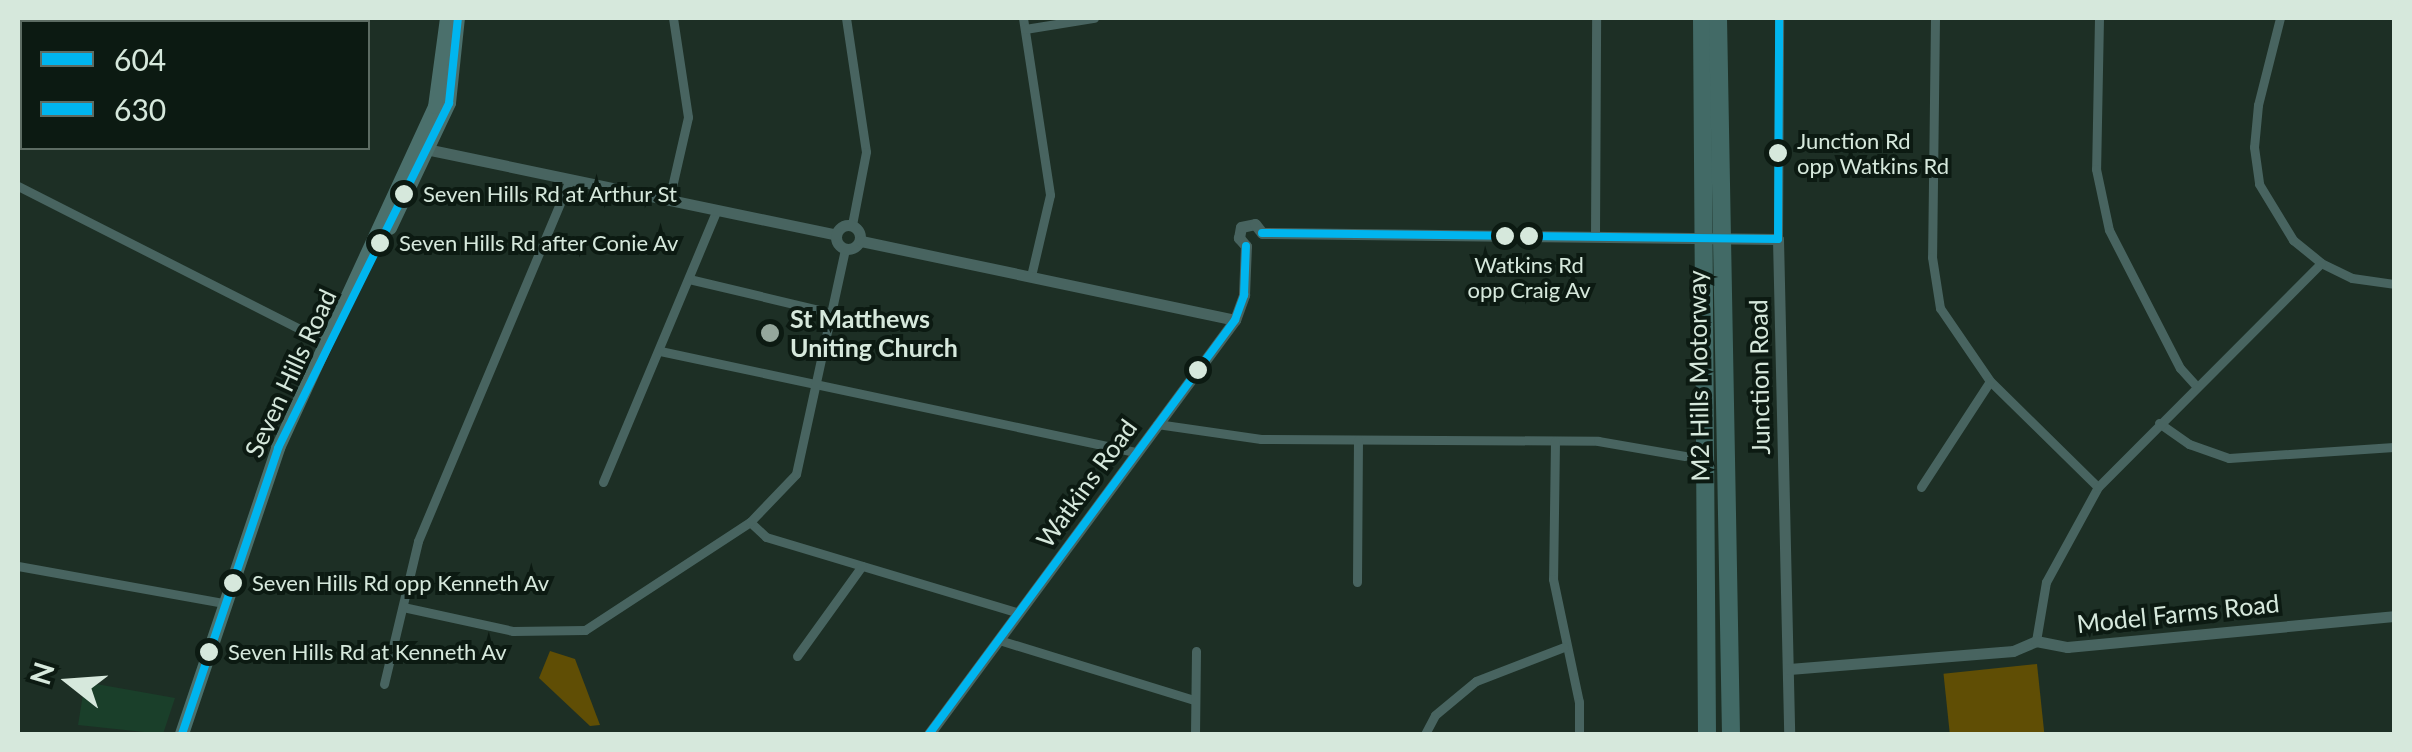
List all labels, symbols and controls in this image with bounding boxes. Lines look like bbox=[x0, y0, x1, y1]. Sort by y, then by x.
legend bbox=[20, 20, 370, 150]
text: 604 bbox=[114, 41, 166, 77]
text: 630 bbox=[114, 91, 166, 127]
place label: Junction Rd opp Watkins Rd bbox=[1797, 127, 1949, 178]
marker: Junction Rd opp Watkins Rd bbox=[1768, 143, 1788, 163]
place label: Seven Hills Rd at Arthur St bbox=[423, 181, 678, 207]
marker: Seven Hills Rd at Arthur St bbox=[394, 184, 414, 204]
unlabelled marker bbox=[1495, 226, 1515, 246]
marker: Watkins Rd opp Craig Av bbox=[1519, 226, 1539, 246]
place label: Seven Hills Rd after Conie Av bbox=[399, 230, 680, 256]
marker: Seven Hills Rd after Conie Av bbox=[370, 233, 390, 253]
place label: Watkins Rd opp Craig Av bbox=[1467, 251, 1591, 302]
street label: M2 Hills Motorway bbox=[1681, 270, 1715, 482]
street label: Seven Hills Road bbox=[238, 284, 342, 462]
street label: Junction Road bbox=[1743, 299, 1775, 455]
place label: St Matthews Uniting Church bbox=[790, 304, 958, 363]
marker: St Matthews Uniting Church bbox=[759, 322, 781, 344]
unlabelled marker bbox=[1188, 360, 1208, 380]
street label: Watkins Road bbox=[1029, 413, 1143, 553]
place label: Seven Hills Rd opp Kenneth Av bbox=[252, 570, 550, 596]
marker: Seven Hills Rd opp Kenneth Av bbox=[223, 573, 243, 593]
street label: Model Farms Road bbox=[2075, 587, 2281, 639]
north arrow bbox=[20, 632, 120, 732]
place label: Seven Hills Rd at Kenneth Av bbox=[228, 639, 507, 665]
marker: Seven Hills Rd at Kenneth Av bbox=[199, 642, 219, 662]
text: N bbox=[22, 658, 61, 689]

